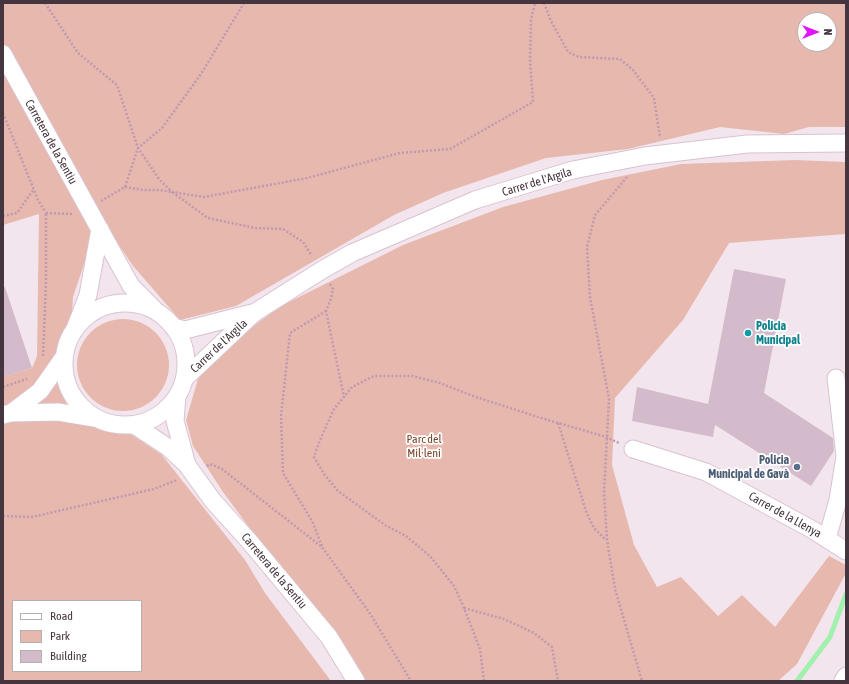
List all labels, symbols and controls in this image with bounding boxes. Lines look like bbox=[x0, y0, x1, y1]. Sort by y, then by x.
north arrow bbox=[797, 12, 837, 52]
text: N bbox=[822, 29, 834, 35]
street label: Carretera de la Sentiu bbox=[22, 97, 80, 187]
street label: Carrer de l'Argila bbox=[500, 165, 574, 199]
street label: Carrer de l'Argila bbox=[188, 316, 250, 376]
place label: Policia Municipal bbox=[756, 319, 800, 347]
marker: Policia Municipal bbox=[743, 328, 753, 338]
park label: Parc del Mil·leni bbox=[406, 432, 442, 460]
place label: Policia Municipal de Gavà bbox=[708, 453, 789, 481]
marker: Policia Municipal de Gavà bbox=[792, 462, 802, 472]
street label: Carrer de la Llenya bbox=[746, 489, 824, 541]
street label: Carretera de la Sentiu bbox=[238, 530, 310, 612]
legend bbox=[12, 600, 142, 672]
text: Road bbox=[50, 609, 73, 623]
text: Park bbox=[50, 629, 70, 643]
text: Building bbox=[50, 649, 87, 663]

